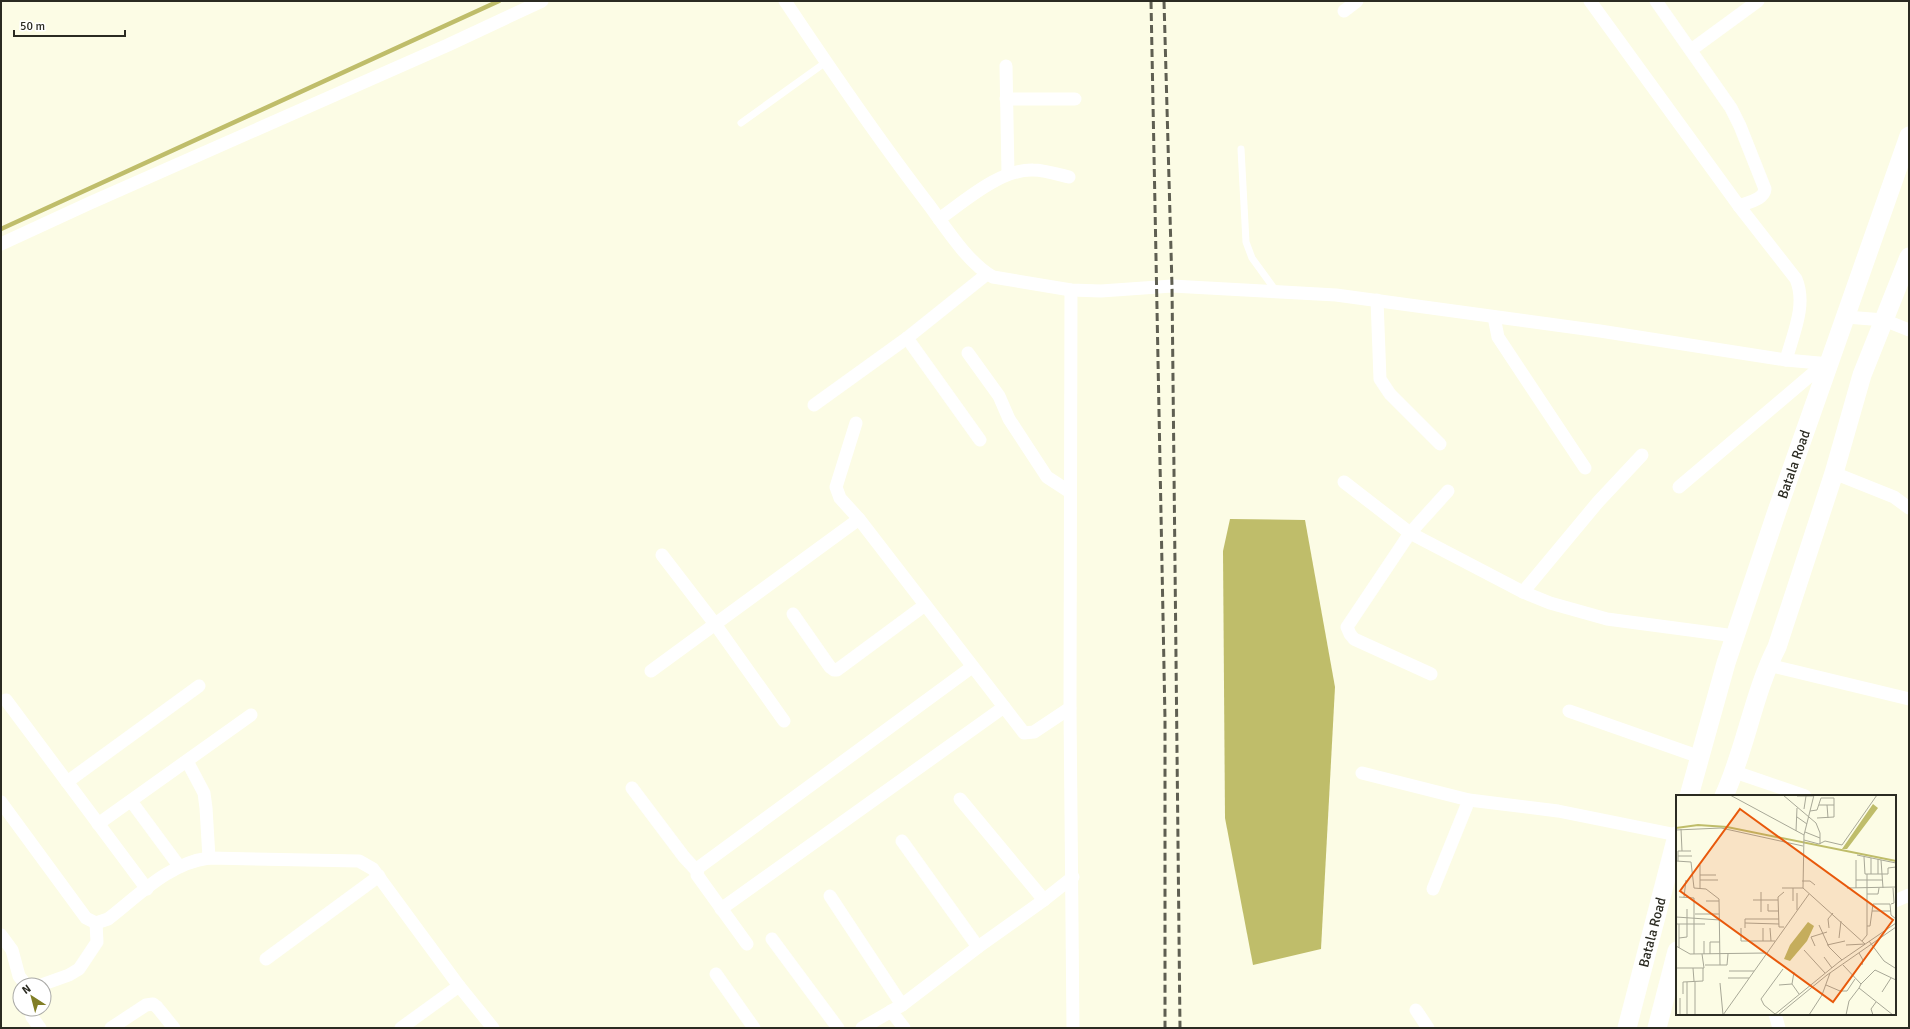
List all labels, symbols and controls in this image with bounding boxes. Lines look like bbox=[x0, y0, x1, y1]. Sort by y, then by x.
scale bar bbox=[14, 12, 125, 38]
text: 50 m bbox=[20, 19, 45, 34]
street label: Batala Road bbox=[1774, 428, 1813, 501]
inset map bbox=[1676, 795, 1896, 1015]
street label: Batala Road bbox=[1635, 895, 1669, 969]
north arrow bbox=[12, 977, 52, 1017]
text: N bbox=[19, 982, 33, 997]

